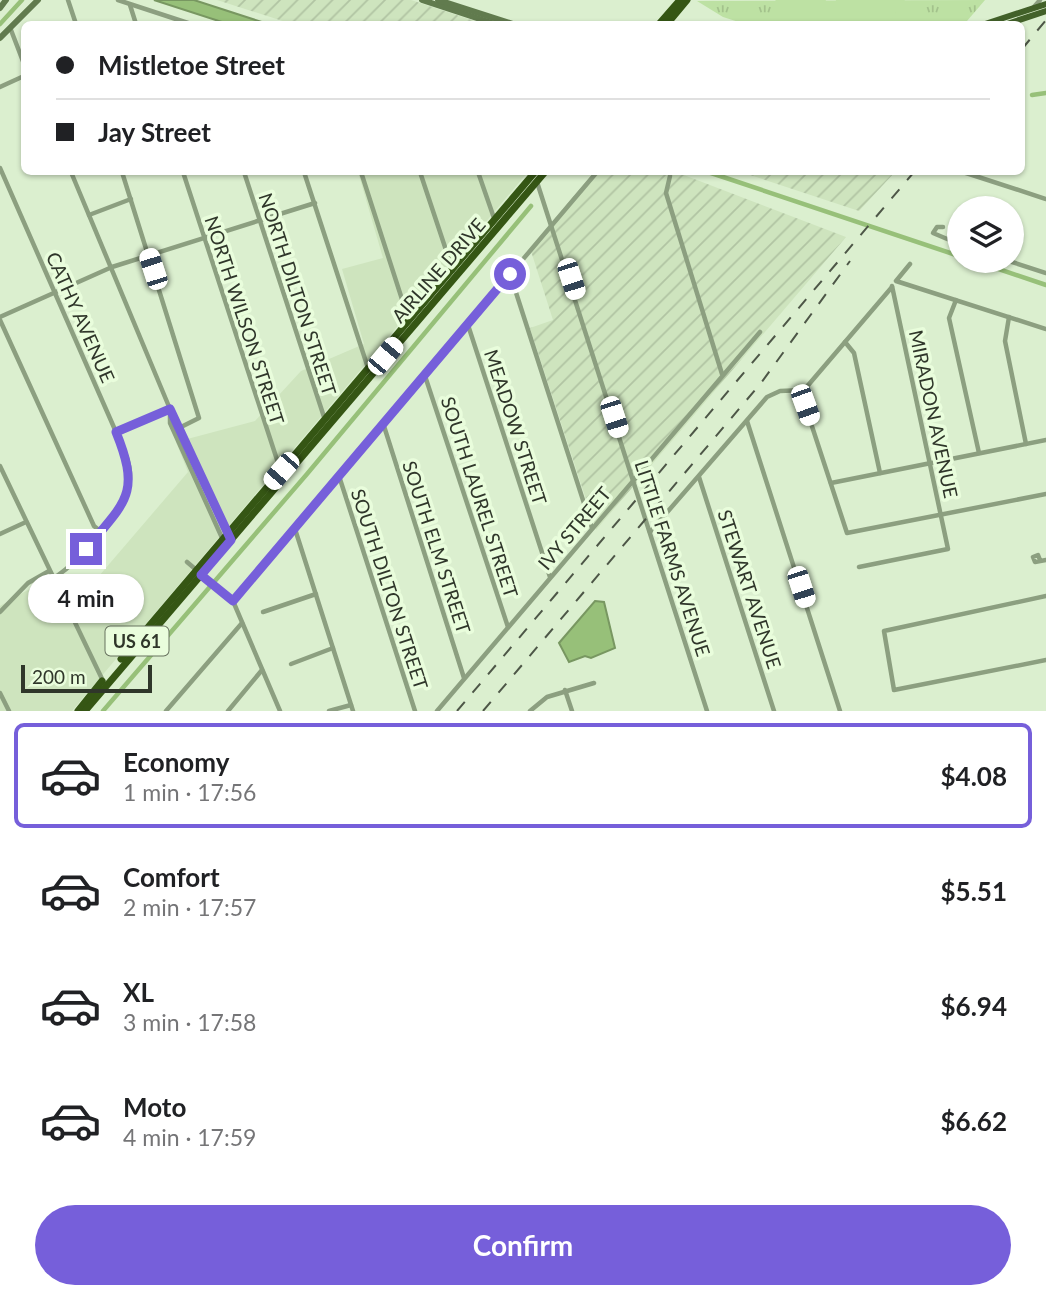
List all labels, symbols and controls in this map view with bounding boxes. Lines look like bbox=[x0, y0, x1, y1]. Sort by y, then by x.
text: Mistletoe Street bbox=[98, 49, 285, 81]
text: Jay Street bbox=[98, 116, 211, 148]
street label: NORTH DILTON STREET bbox=[254, 190, 342, 398]
map controls bbox=[947, 196, 1024, 273]
button: layers bbox=[947, 196, 1024, 273]
street label: NORTH WILSON STREET bbox=[200, 213, 290, 427]
street label: AIRLINE DRIVE bbox=[386, 213, 490, 327]
car bbox=[137, 246, 170, 292]
street label: CATHY AVENUE bbox=[42, 248, 120, 386]
car bbox=[555, 256, 588, 302]
route start bbox=[494, 258, 526, 290]
street label: MIRADON AVENUE bbox=[905, 328, 963, 500]
car bbox=[364, 333, 407, 379]
street label: MEADOW STREET bbox=[480, 346, 552, 508]
car bbox=[788, 382, 823, 428]
street label: SOUTH LAUREL STREET bbox=[437, 394, 523, 600]
car bbox=[598, 394, 631, 440]
car bbox=[260, 448, 303, 494]
street label: LITTLE FARMS AVENUE bbox=[630, 457, 716, 659]
street label: SOUTH ELM STREET bbox=[398, 458, 476, 636]
street label: IVY STREET bbox=[533, 482, 615, 574]
street label: SOUTH DILTON STREET bbox=[347, 486, 433, 692]
street label: STEWART AVENUE bbox=[713, 507, 787, 671]
route end bbox=[70, 533, 102, 565]
car bbox=[785, 564, 818, 610]
callout: 4 min bbox=[28, 574, 144, 622]
text: 4 min bbox=[57, 584, 115, 612]
road number: US 61 bbox=[106, 626, 168, 656]
scale bar bbox=[21, 662, 152, 694]
text: 200 m bbox=[32, 665, 86, 688]
icon: car bbox=[39, 744, 102, 807]
text: Economy bbox=[123, 746, 229, 778]
text: $4.08 bbox=[941, 760, 1007, 792]
text: 1 min · 17:56 bbox=[123, 778, 256, 806]
icon: car bbox=[39, 859, 102, 922]
text: Comfort bbox=[123, 861, 220, 893]
text: $5.51 bbox=[941, 875, 1007, 907]
text: 2 min · 17:57 bbox=[123, 893, 256, 921]
icon: car bbox=[39, 974, 102, 1037]
text: XL bbox=[123, 976, 154, 1008]
text: $6.94 bbox=[941, 990, 1007, 1022]
text: 3 min · 17:58 bbox=[123, 1008, 256, 1036]
icon: car bbox=[39, 1089, 102, 1152]
text: Moto bbox=[123, 1091, 186, 1123]
text: $6.62 bbox=[941, 1105, 1007, 1137]
text: 4 min · 17:59 bbox=[123, 1123, 256, 1151]
button: Confirm bbox=[35, 1205, 1011, 1285]

